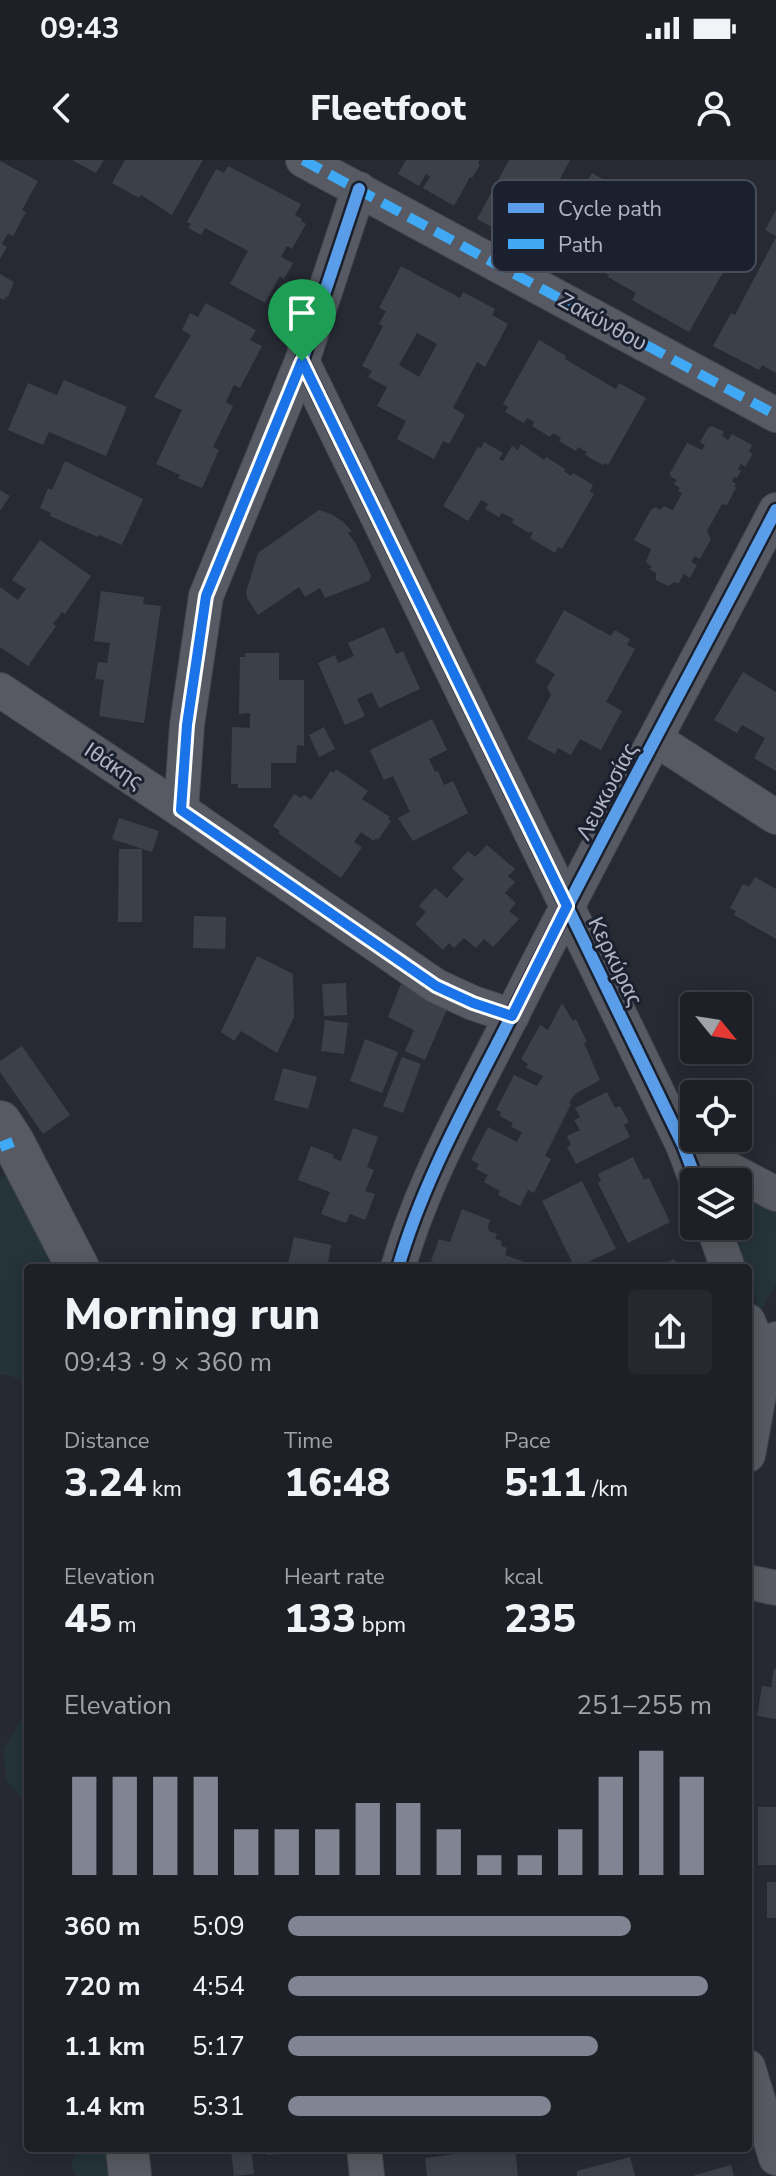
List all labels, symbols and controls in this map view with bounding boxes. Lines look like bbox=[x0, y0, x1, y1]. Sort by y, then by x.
text: 09:43 bbox=[40, 8, 119, 49]
text: Fleetfoot bbox=[310, 84, 466, 133]
icon: back bbox=[40, 86, 84, 130]
icon: person bbox=[692, 86, 736, 130]
legend bbox=[492, 180, 756, 272]
text: Cycle path bbox=[558, 194, 662, 224]
text: Path bbox=[558, 230, 603, 260]
pin bbox=[268, 279, 336, 361]
street label: Ζακύνθου bbox=[553, 285, 652, 358]
icon: arrive bbox=[280, 291, 324, 335]
street label: Ιθάκης bbox=[78, 735, 149, 796]
street label: Λευκωσίας bbox=[569, 738, 645, 845]
street label: Κερκύρας bbox=[581, 912, 650, 1011]
north arrow bbox=[680, 992, 752, 1064]
map controls bbox=[680, 992, 752, 1240]
button: locate bbox=[680, 1080, 752, 1152]
button: layers bbox=[680, 1168, 752, 1240]
text: Morning run bbox=[64, 1285, 320, 1345]
button: share bbox=[628, 1290, 712, 1374]
text: 09:43 · 9 × 360 m bbox=[64, 1345, 272, 1380]
text: Distance bbox=[64, 1426, 149, 1456]
text: Time bbox=[284, 1426, 333, 1456]
text: Pace bbox=[504, 1426, 551, 1456]
text: 3.24 bbox=[64, 1456, 146, 1510]
text: 16:48 bbox=[284, 1456, 390, 1510]
text: 5:11 bbox=[504, 1456, 586, 1510]
text: km bbox=[146, 1474, 182, 1504]
text: /km bbox=[586, 1474, 628, 1504]
text: Elevation bbox=[64, 1562, 155, 1592]
text: Heart rate bbox=[284, 1562, 385, 1592]
text: kcal bbox=[504, 1562, 543, 1592]
text: 45 bbox=[64, 1592, 112, 1646]
text: 133 bbox=[284, 1592, 356, 1646]
text: 235 bbox=[504, 1592, 576, 1646]
text: m bbox=[112, 1610, 137, 1640]
text: bpm bbox=[356, 1610, 406, 1640]
text: Elevation bbox=[64, 1688, 172, 1723]
text: 251–255 m bbox=[576, 1688, 712, 1723]
text: 360 m bbox=[64, 1909, 141, 1944]
text: 5:09 bbox=[192, 1909, 245, 1944]
text: 720 m bbox=[64, 1969, 141, 2004]
text: 4:54 bbox=[192, 1969, 245, 2004]
text: 1.1 km bbox=[64, 2029, 145, 2064]
text: 5:17 bbox=[192, 2029, 245, 2064]
text: 1.4 km bbox=[64, 2089, 145, 2124]
text: 5:31 bbox=[192, 2089, 245, 2124]

